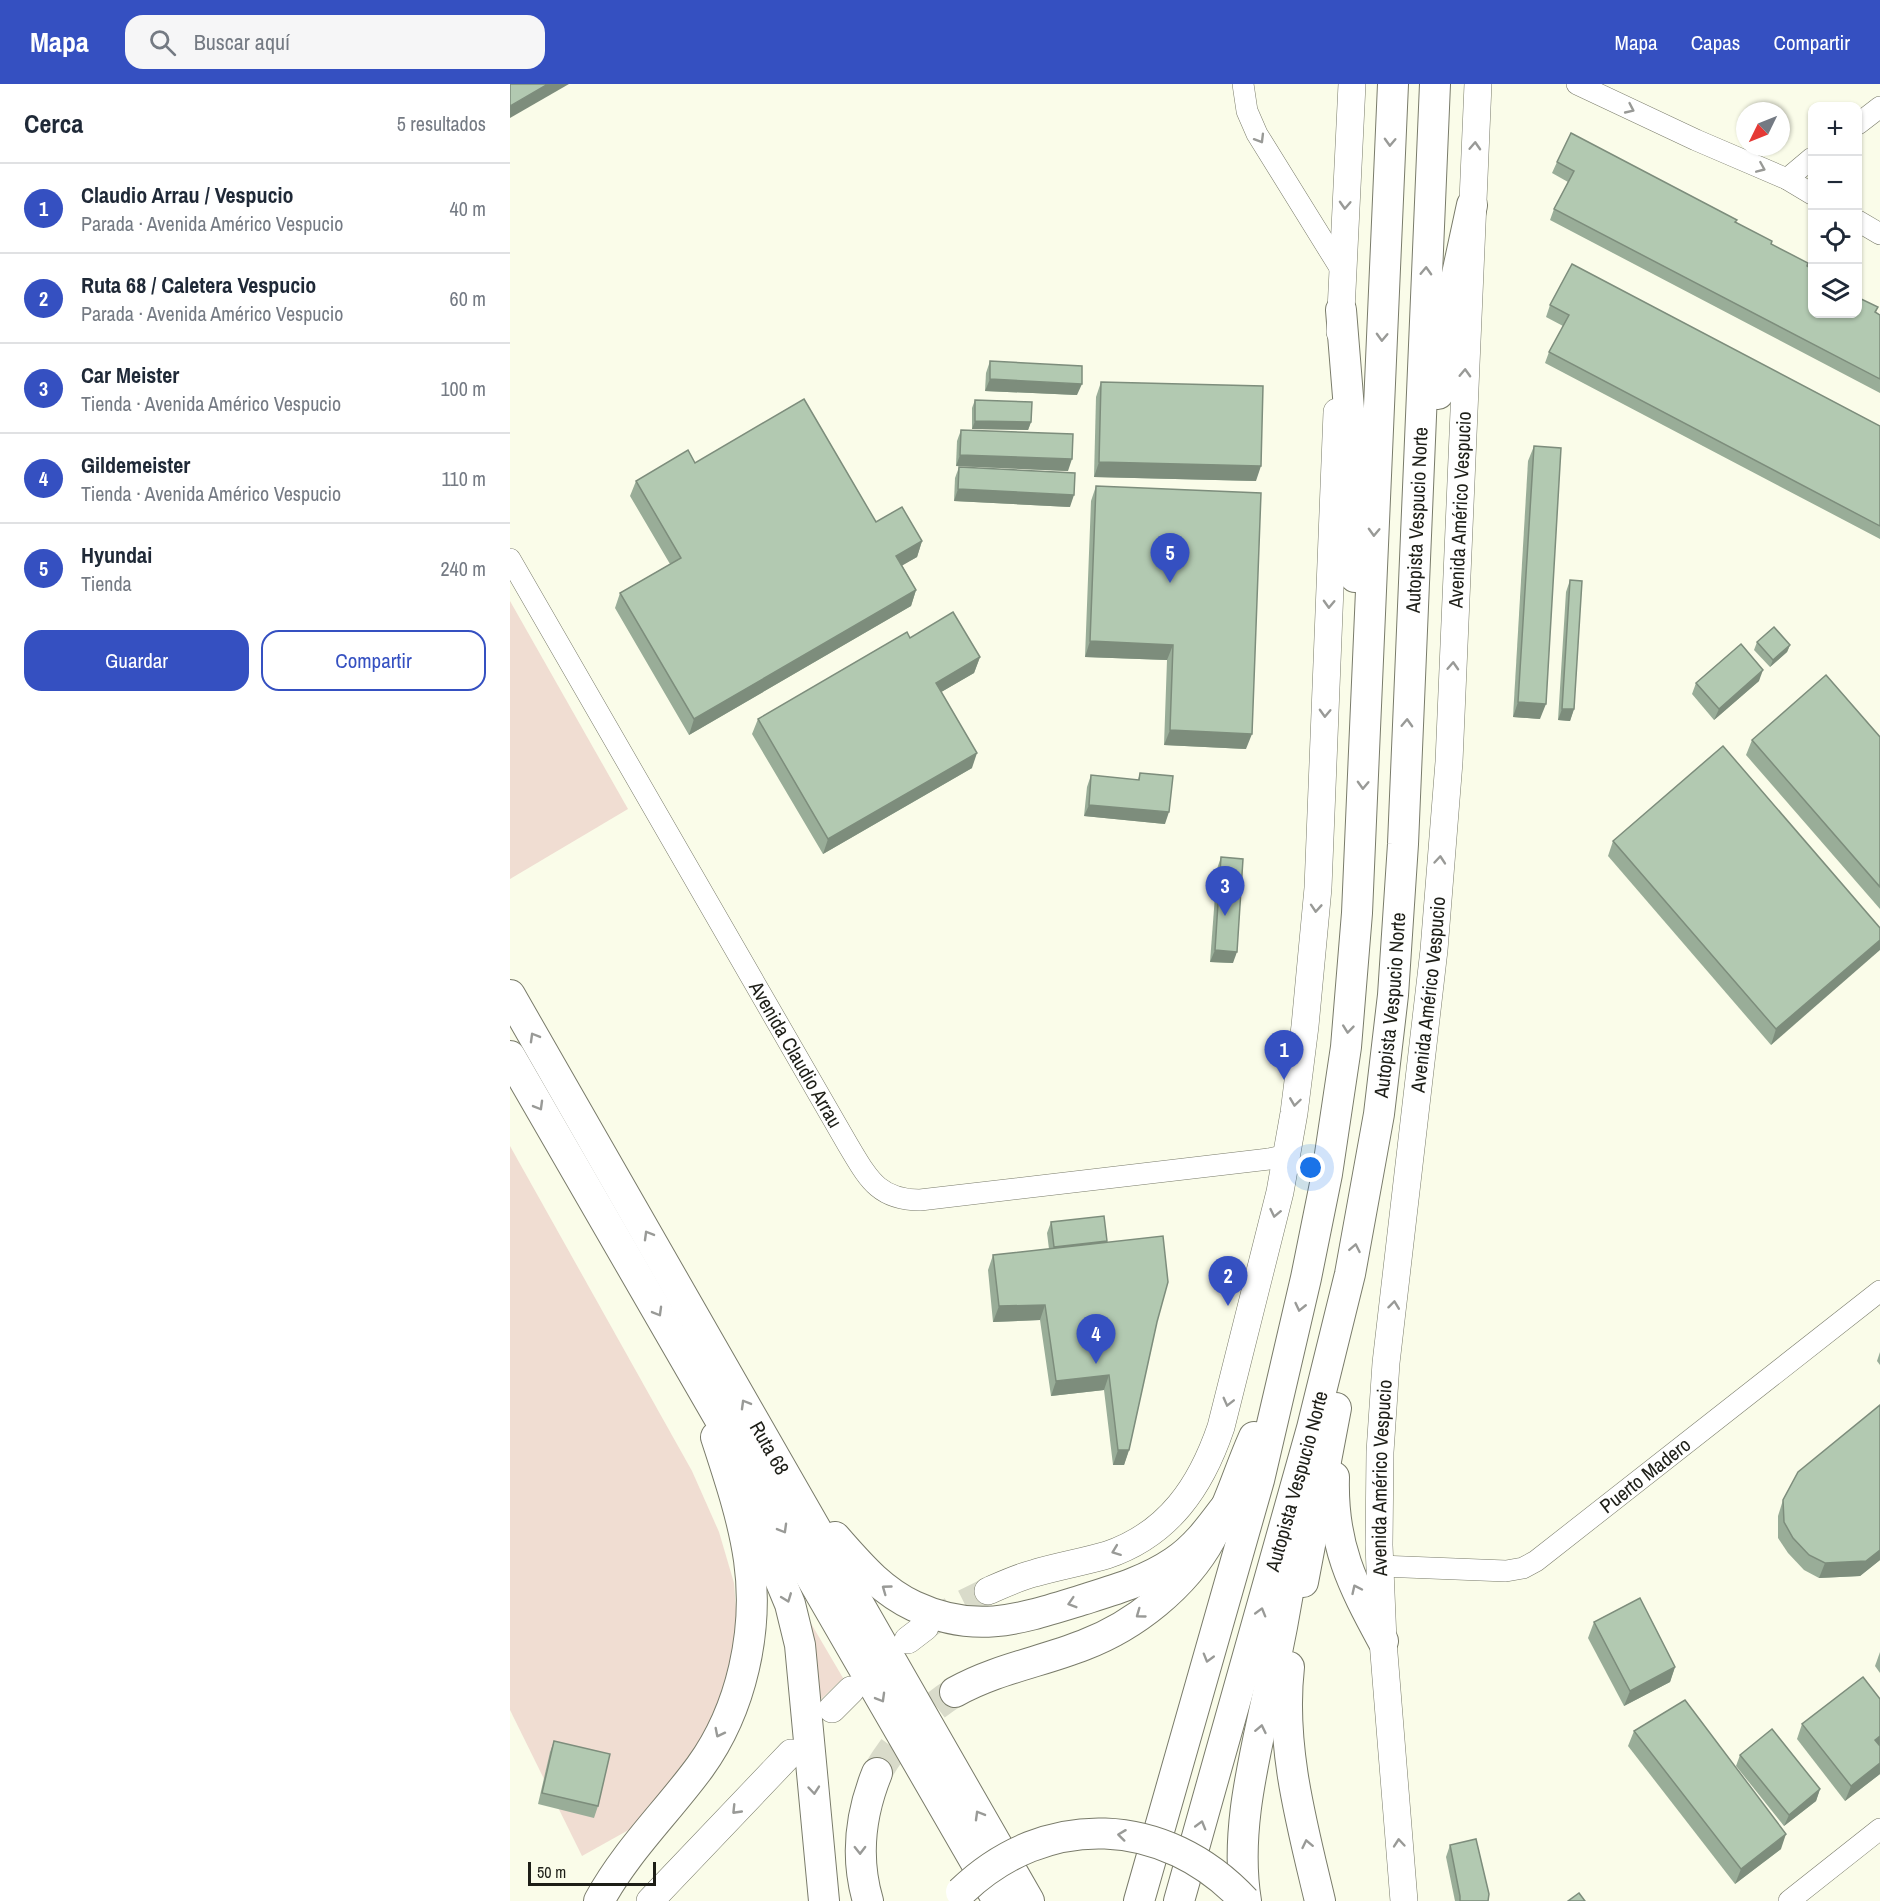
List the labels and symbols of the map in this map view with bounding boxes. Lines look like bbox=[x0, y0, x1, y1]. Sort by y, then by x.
one-way arrow bbox=[1624, 101, 1635, 113]
north arrow bbox=[1736, 102, 1790, 156]
one-way arrow bbox=[1253, 133, 1265, 143]
one-way arrow bbox=[1384, 138, 1397, 147]
one-way arrow bbox=[1468, 142, 1481, 151]
one-way arrow bbox=[1754, 161, 1765, 173]
one-way arrow bbox=[1339, 201, 1352, 210]
one-way arrow bbox=[1420, 266, 1433, 275]
one-way arrow bbox=[1376, 333, 1389, 342]
one-way arrow bbox=[1459, 369, 1472, 378]
street label: Avenida Américo Vespucio bbox=[1442, 411, 1477, 610]
street label: Autopista Vespucio Norte bbox=[1399, 426, 1434, 615]
one-way arrow bbox=[1367, 528, 1380, 537]
pin: 5 bbox=[1150, 534, 1190, 583]
one-way arrow bbox=[1323, 600, 1336, 609]
one-way arrow bbox=[1447, 661, 1460, 670]
one-way arrow bbox=[1319, 709, 1332, 718]
one-way arrow bbox=[1401, 718, 1414, 727]
one-way arrow bbox=[1356, 780, 1369, 789]
one-way arrow bbox=[1433, 856, 1446, 865]
pin: 3 bbox=[1206, 866, 1244, 916]
street label: Avenida Américo Vespucio bbox=[1403, 896, 1451, 1095]
one-way arrow bbox=[1310, 903, 1323, 912]
street label: Autopista Vespucio Norte bbox=[1367, 912, 1411, 1100]
street label: Avenida Claudio Arrau bbox=[743, 975, 849, 1132]
one-way arrow bbox=[1342, 1025, 1355, 1034]
pin: 1 bbox=[1264, 1030, 1304, 1080]
one-way arrow bbox=[530, 1033, 541, 1043]
one-way arrow bbox=[1290, 1097, 1302, 1106]
one-way arrow bbox=[532, 1100, 543, 1111]
your location bbox=[1296, 1153, 1325, 1182]
one-way arrow bbox=[1269, 1207, 1282, 1217]
one-way arrow bbox=[644, 1231, 655, 1241]
one-way arrow bbox=[1348, 1243, 1361, 1253]
pin: 2 bbox=[1208, 1256, 1248, 1306]
one-way arrow bbox=[1387, 1300, 1399, 1309]
one-way arrow bbox=[1294, 1301, 1307, 1311]
one-way arrow bbox=[650, 1306, 662, 1316]
pin: 4 bbox=[1076, 1314, 1116, 1364]
street label: Avenida Américo Vespucio bbox=[1365, 1379, 1398, 1578]
street label: Autopista Vespucio Norte bbox=[1258, 1388, 1334, 1575]
one-way arrow bbox=[1223, 1396, 1235, 1407]
one-way arrow bbox=[741, 1400, 752, 1410]
street label: Ruta 68 bbox=[744, 1416, 796, 1479]
street label: Puerto Madero bbox=[1594, 1431, 1696, 1519]
one-way arrow bbox=[776, 1523, 788, 1534]
one-way arrow bbox=[1111, 1544, 1122, 1556]
one-way arrow bbox=[1352, 1585, 1364, 1596]
one-way arrow bbox=[882, 1586, 893, 1597]
one-way arrow bbox=[780, 1592, 792, 1603]
one-way arrow bbox=[1067, 1596, 1078, 1609]
one-way arrow bbox=[1136, 1607, 1147, 1618]
one-way arrow bbox=[1254, 1608, 1266, 1618]
one-way arrow bbox=[1203, 1653, 1215, 1663]
one-way arrow bbox=[874, 1692, 885, 1702]
one-way arrow bbox=[1254, 1725, 1267, 1735]
one-way arrow bbox=[715, 1727, 726, 1738]
one-way arrow bbox=[807, 1786, 820, 1795]
one-way arrow bbox=[732, 1804, 743, 1814]
one-way arrow bbox=[975, 1810, 986, 1821]
one-way arrow bbox=[1194, 1820, 1206, 1830]
one-way arrow bbox=[1118, 1829, 1127, 1841]
one-way arrow bbox=[1393, 1838, 1406, 1847]
one-way arrow bbox=[1301, 1839, 1314, 1849]
one-way arrow bbox=[854, 1845, 866, 1854]
scale bar bbox=[528, 1859, 656, 1886]

